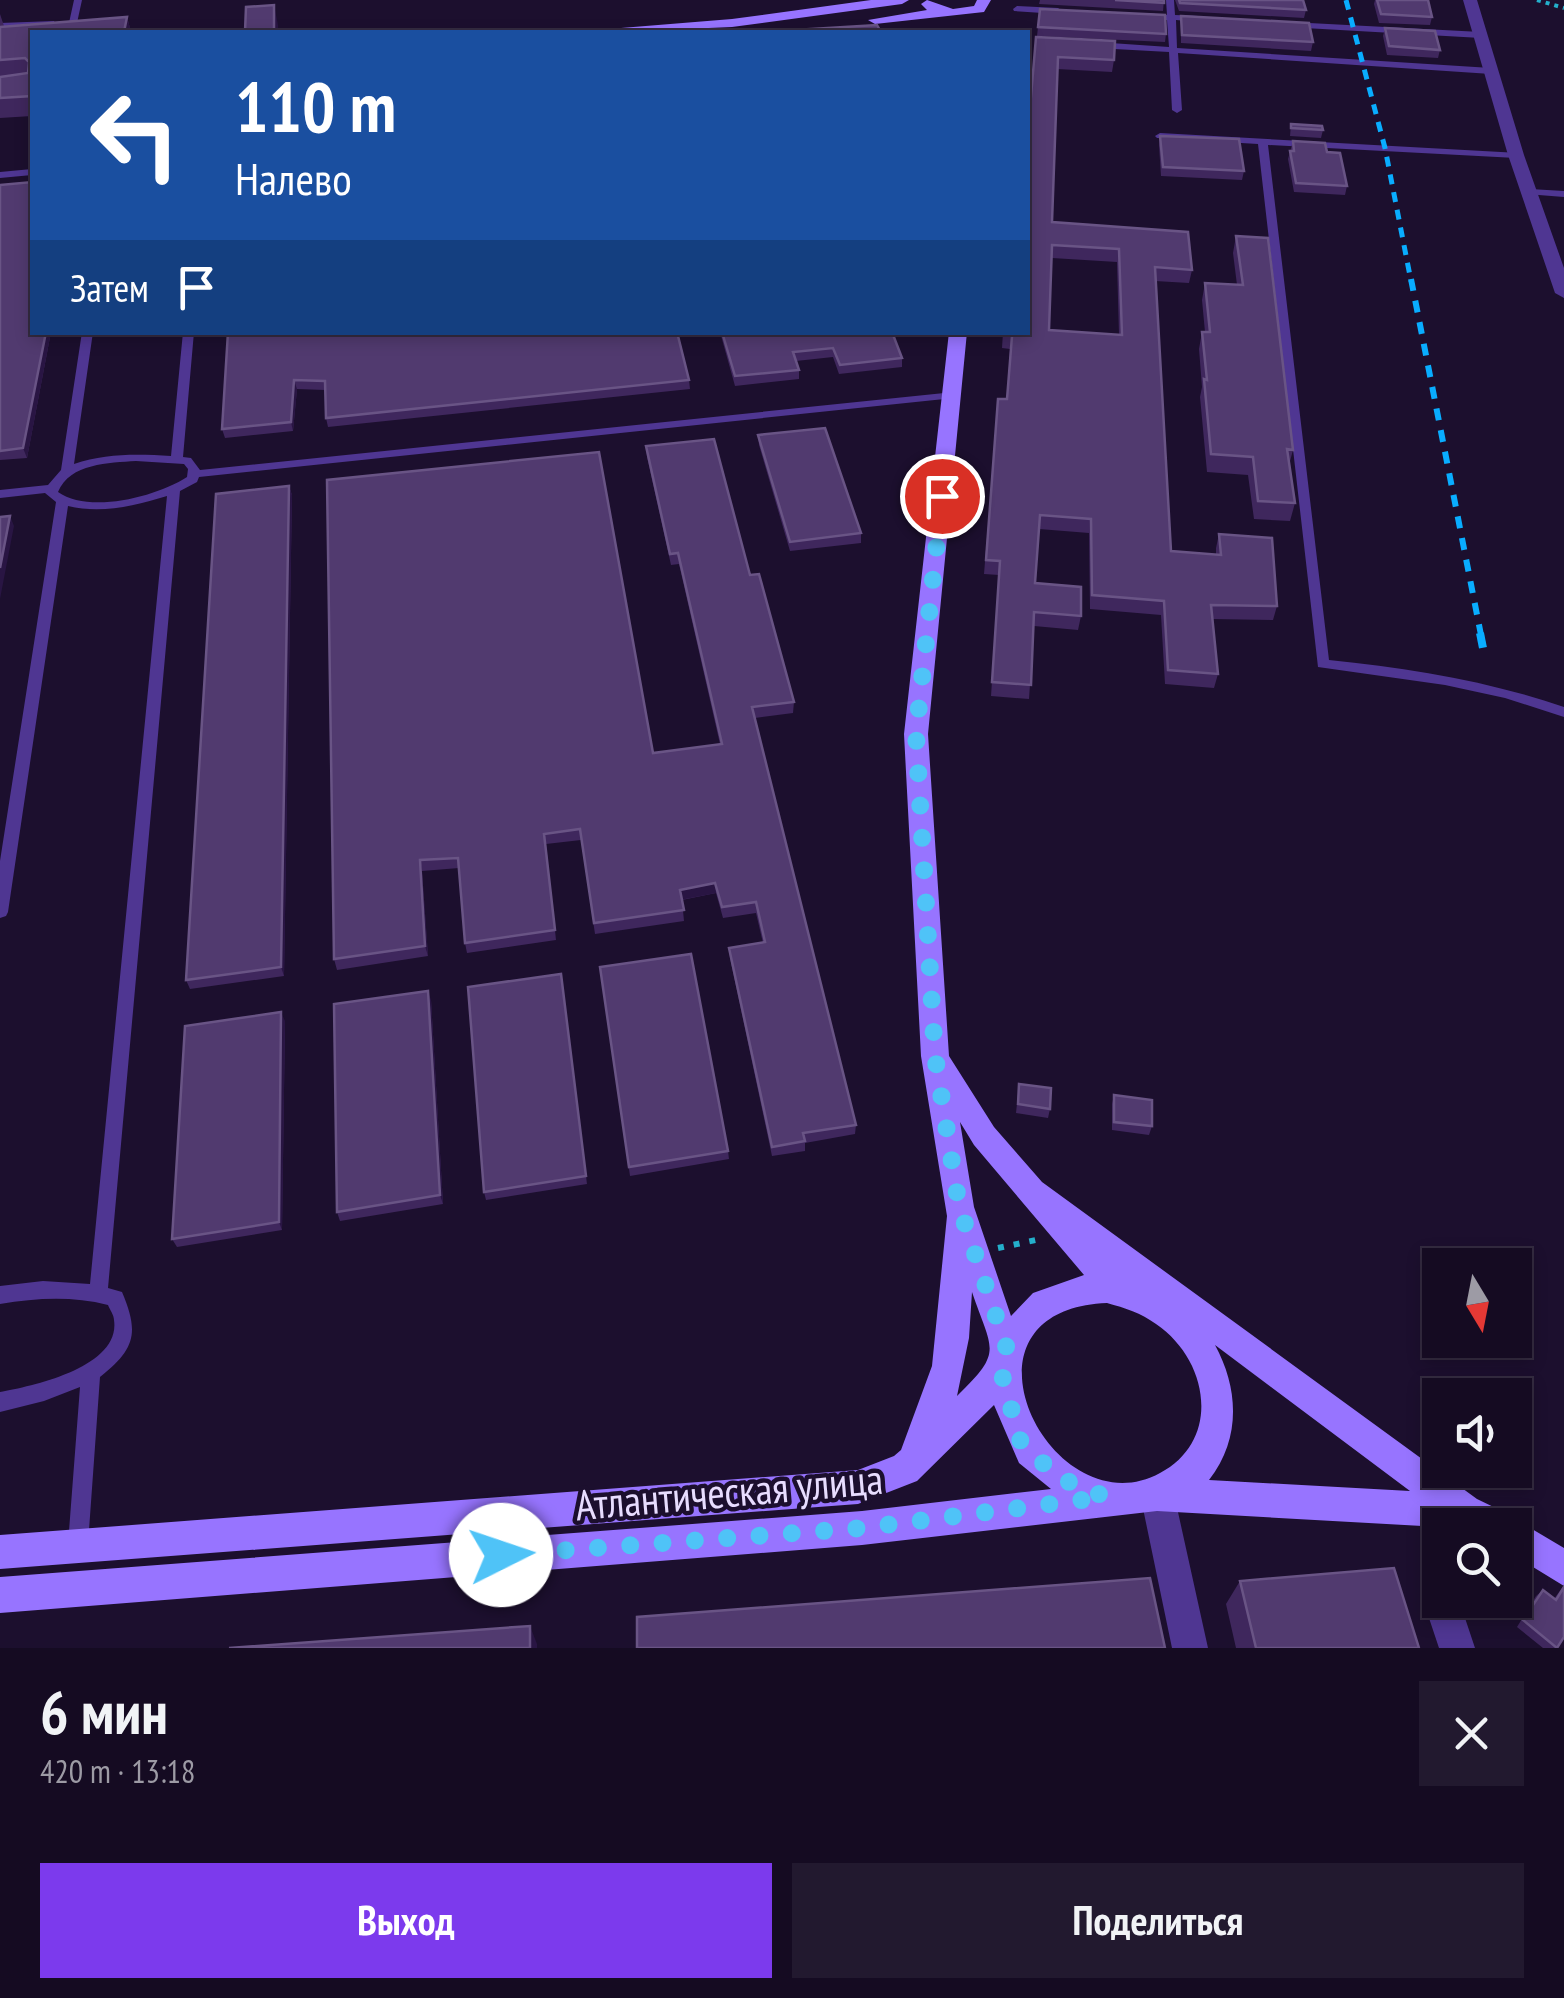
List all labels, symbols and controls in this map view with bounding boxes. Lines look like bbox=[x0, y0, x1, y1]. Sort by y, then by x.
text: 110 m bbox=[235, 61, 396, 151]
icon: left bbox=[70, 70, 200, 200]
text: Налево bbox=[235, 149, 352, 207]
icon: arrive bbox=[169, 260, 224, 315]
text: Затем bbox=[70, 263, 149, 312]
pin bbox=[900, 454, 985, 539]
icon: arrive bbox=[915, 469, 970, 524]
north arrow bbox=[1422, 1248, 1532, 1358]
map controls bbox=[1422, 1248, 1532, 1618]
button: sound bbox=[1422, 1378, 1532, 1488]
street label: Атлантическая улица bbox=[573, 1451, 885, 1532]
position arrow bbox=[449, 1503, 553, 1607]
button: search bbox=[1422, 1508, 1532, 1618]
text: 6 мин bbox=[40, 1673, 168, 1751]
button: close bbox=[1419, 1681, 1524, 1786]
text: 420 m · 13:18 bbox=[40, 1750, 195, 1792]
button: Выход bbox=[40, 1863, 772, 1978]
button: Поделиться bbox=[792, 1863, 1524, 1978]

